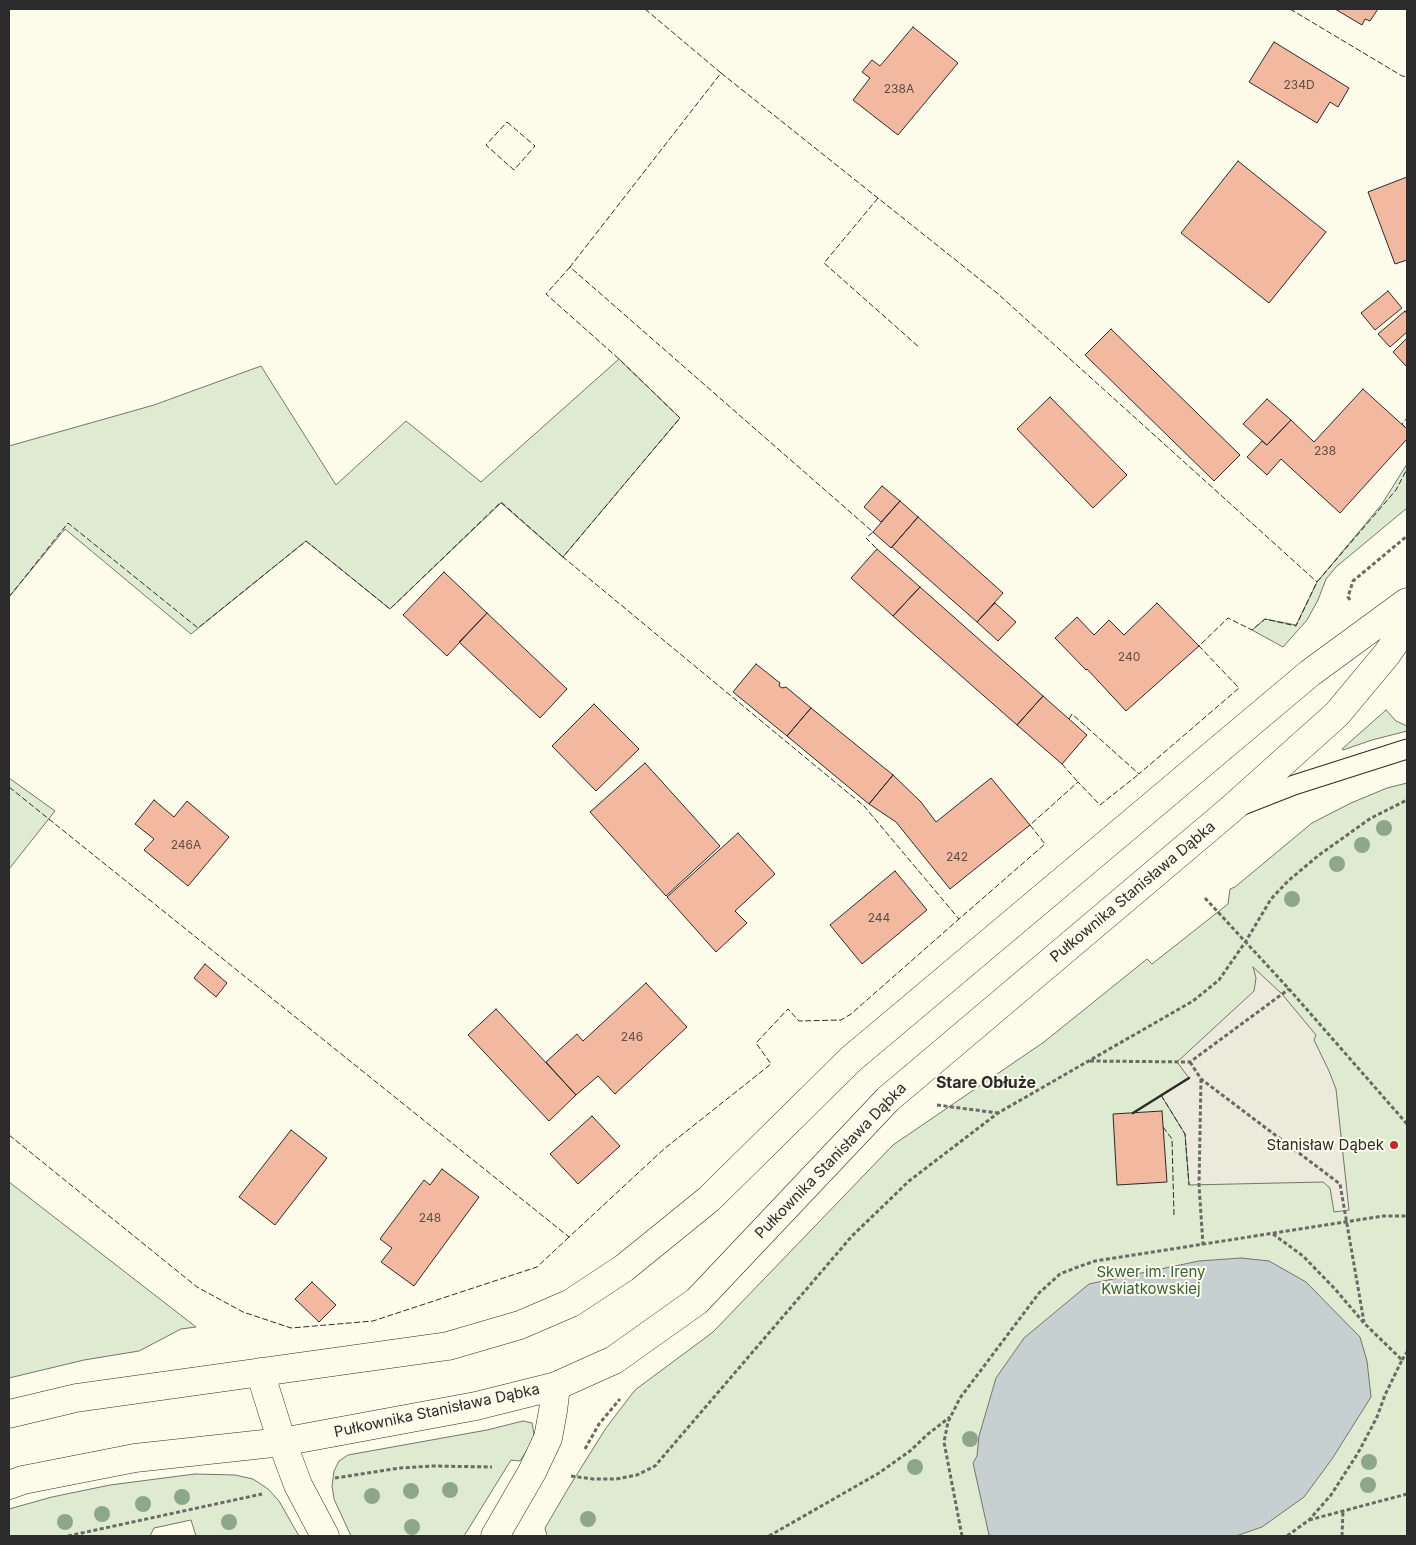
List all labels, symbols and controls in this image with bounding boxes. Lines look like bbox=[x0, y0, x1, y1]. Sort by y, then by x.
house number: 234D bbox=[1283, 78, 1315, 92]
house number: 238A bbox=[884, 82, 914, 96]
house number: 238 bbox=[1314, 444, 1336, 458]
house number: 240 bbox=[1118, 650, 1140, 664]
street label: Pułkownika Stanisława Dąbka bbox=[1047, 818, 1219, 966]
house number: 246A bbox=[171, 838, 201, 852]
house number: 242 bbox=[946, 850, 968, 864]
house number: 244 bbox=[868, 911, 890, 925]
house number: 246 bbox=[621, 1030, 643, 1044]
district label: Stare Obłuże bbox=[936, 1073, 1036, 1093]
street label: Pułkownika Stanisława Dąbka bbox=[752, 1079, 910, 1243]
place label: Stanisław Dąbek bbox=[1267, 1136, 1384, 1154]
marker: Stanisław Dąbek bbox=[1388, 1139, 1400, 1151]
house number: 248 bbox=[419, 1211, 441, 1225]
park label: Skwer im. Ireny Kwiatkowskiej bbox=[1096, 1263, 1206, 1298]
street label: Pułkownika Stanisława Dąbka bbox=[332, 1380, 542, 1442]

